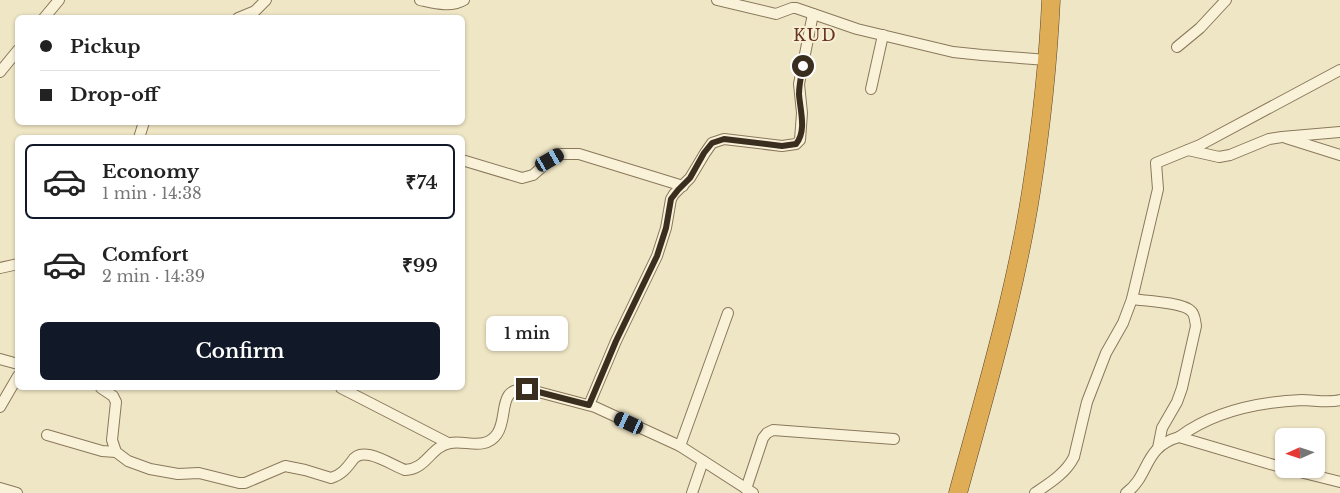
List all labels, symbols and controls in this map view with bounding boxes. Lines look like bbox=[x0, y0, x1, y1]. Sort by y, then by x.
district label: KUD bbox=[793, 25, 837, 45]
text: Pickup bbox=[70, 35, 141, 58]
route start bbox=[792, 55, 814, 77]
text: Drop-off bbox=[70, 83, 159, 106]
car bbox=[533, 146, 566, 174]
icon: car bbox=[42, 159, 87, 204]
text: Economy bbox=[102, 160, 199, 183]
text: ₹74 bbox=[406, 171, 438, 194]
text: 1 min · 14:38 bbox=[102, 183, 202, 203]
icon: car bbox=[42, 242, 87, 287]
text: Comfort bbox=[102, 243, 189, 266]
text: ₹99 bbox=[402, 254, 438, 277]
text: 2 min · 14:39 bbox=[102, 266, 205, 286]
callout: 1 min bbox=[486, 316, 568, 352]
button: Confirm bbox=[40, 322, 440, 380]
text: 1 min bbox=[504, 323, 550, 343]
route end bbox=[516, 378, 538, 400]
car bbox=[612, 410, 645, 436]
north arrow bbox=[1275, 428, 1325, 478]
map controls bbox=[1275, 428, 1325, 478]

